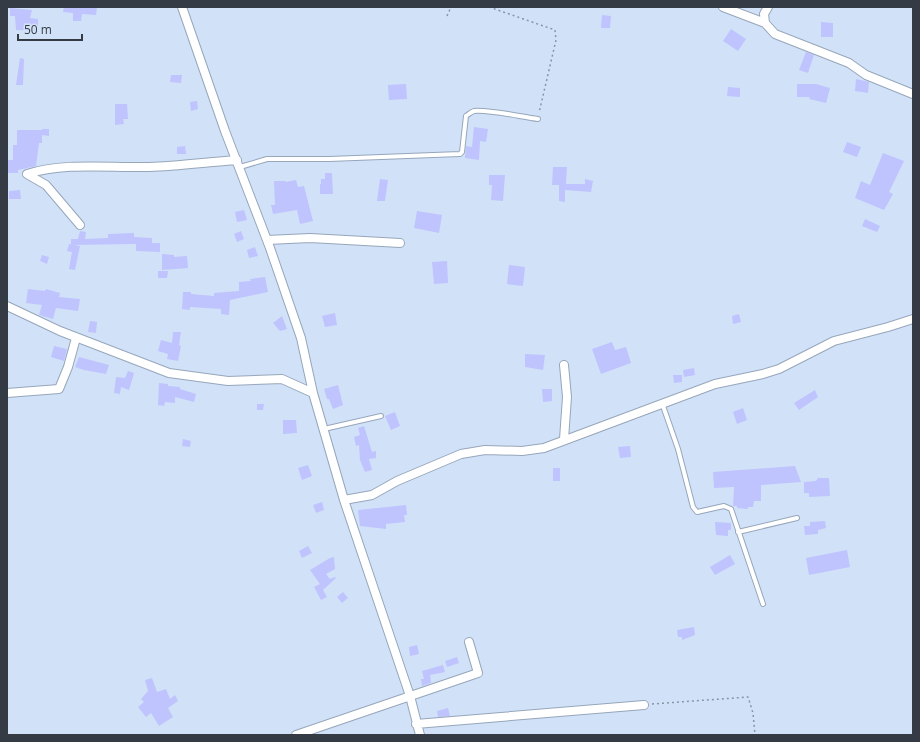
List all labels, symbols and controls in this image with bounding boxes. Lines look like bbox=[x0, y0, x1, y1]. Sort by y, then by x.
scale bar bbox=[18, 16, 82, 42]
text: 50 m bbox=[24, 21, 52, 38]

